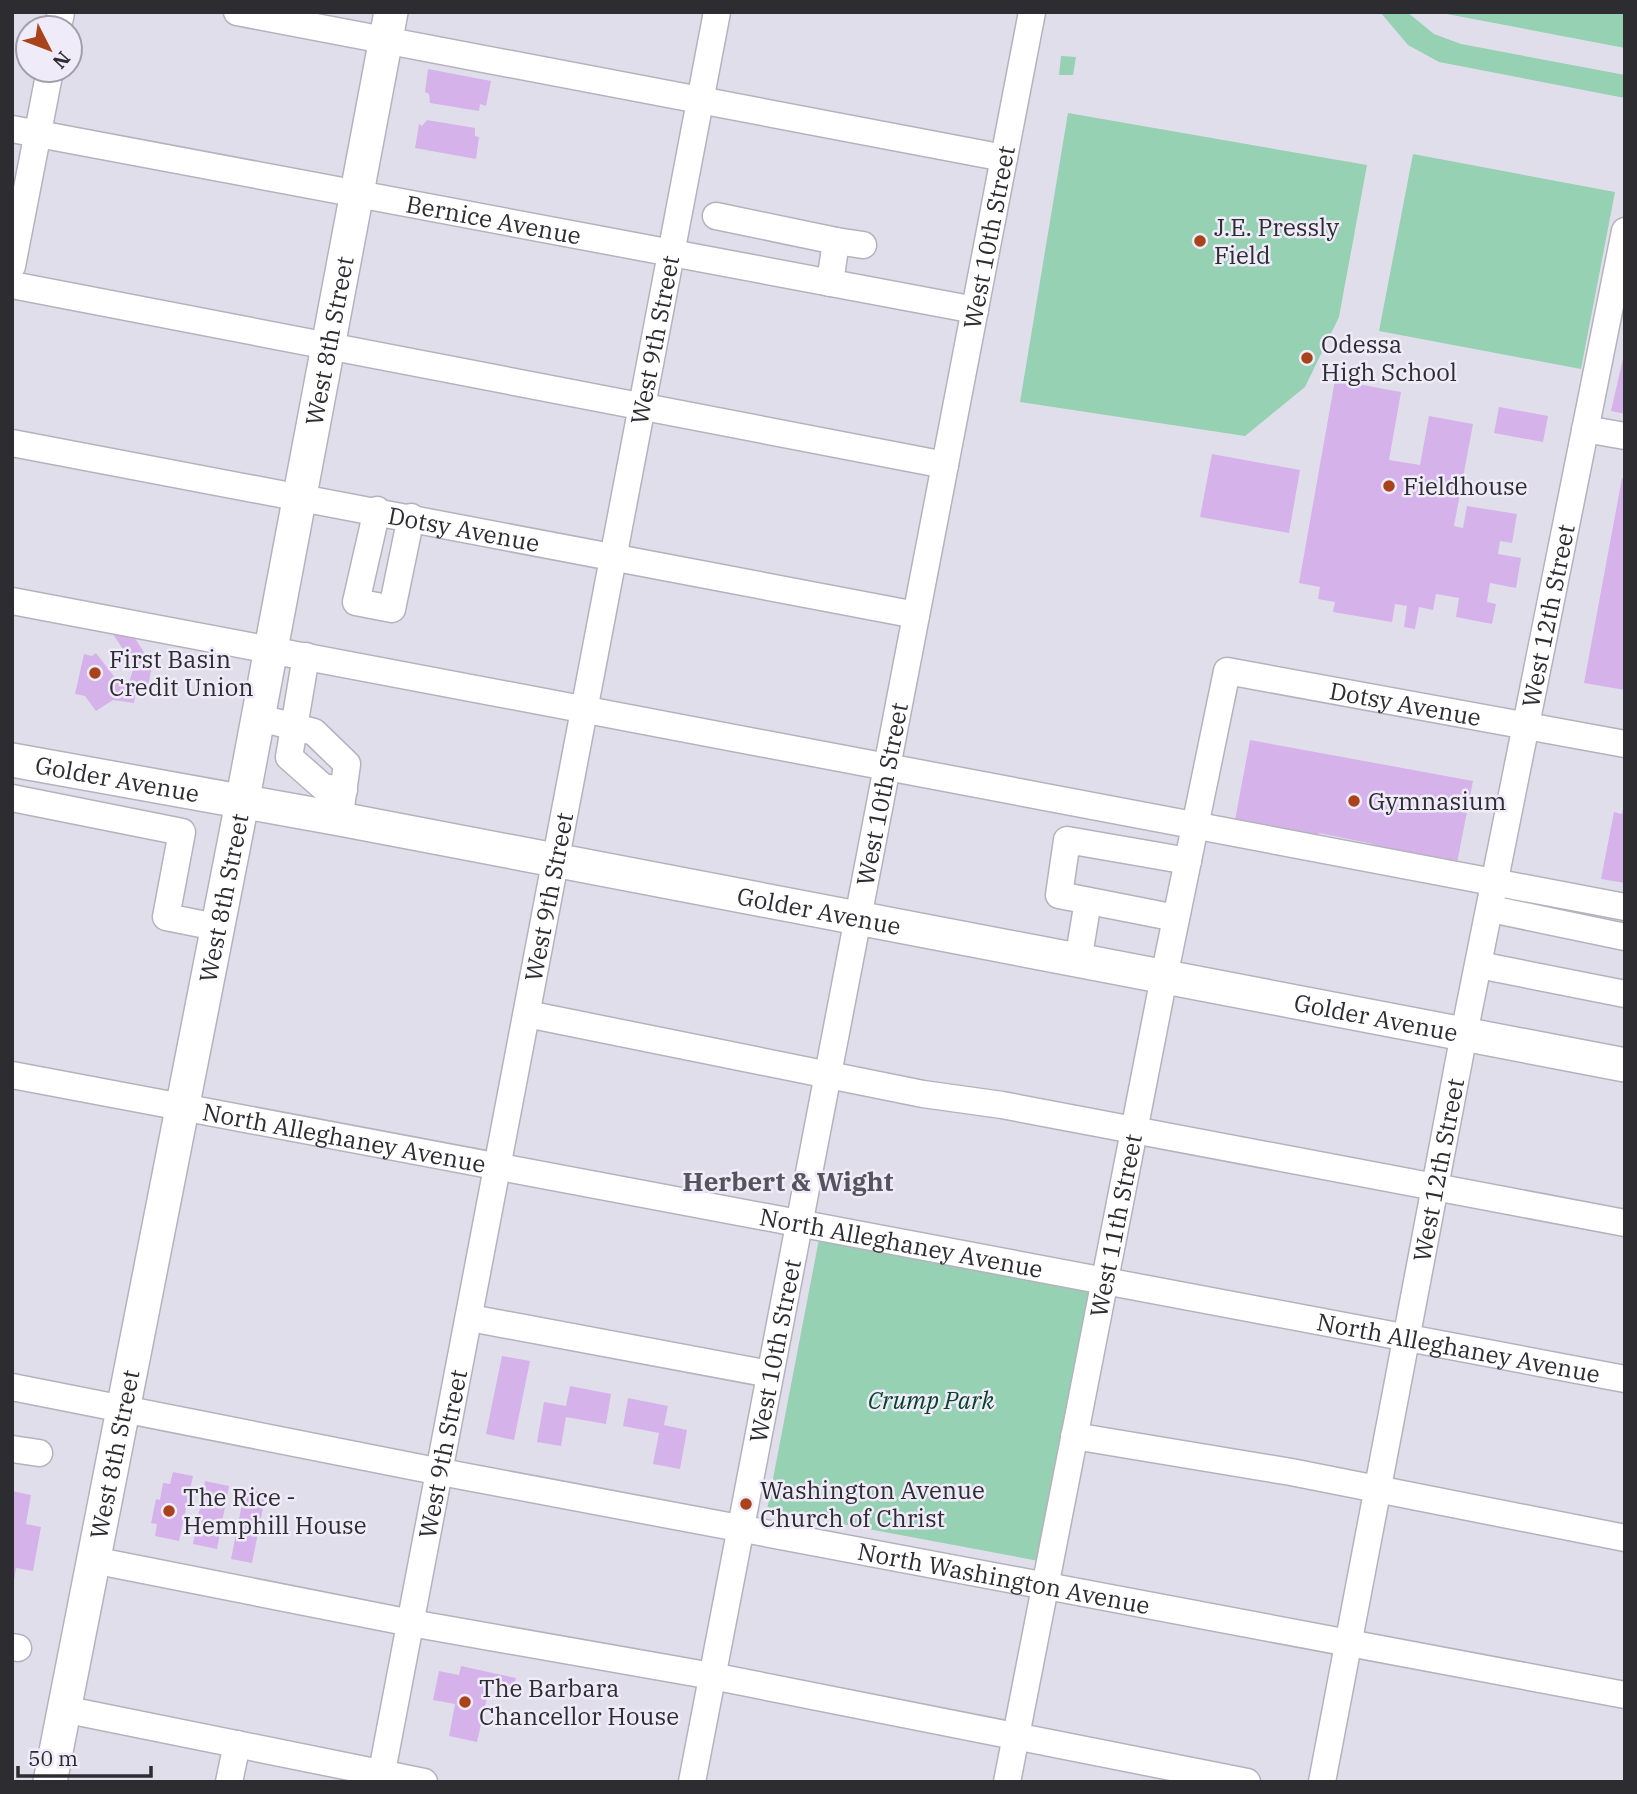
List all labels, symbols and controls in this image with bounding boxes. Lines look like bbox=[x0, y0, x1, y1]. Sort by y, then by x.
north arrow bbox=[14, 14, 84, 84]
text: N bbox=[48, 47, 76, 74]
street label: West 10th Street bbox=[955, 143, 1022, 332]
street label: Bernice Avenue bbox=[403, 187, 584, 252]
place label: J.E. Pressly Field bbox=[1214, 211, 1339, 271]
marker: J.E. Pressly Field bbox=[1192, 233, 1208, 249]
street label: West 9th Street bbox=[623, 253, 686, 427]
street label: West 8th Street bbox=[297, 254, 361, 428]
place label: Odessa High School bbox=[1321, 328, 1457, 388]
marker: Odessa High School bbox=[1299, 350, 1315, 366]
place label: Fieldhouse bbox=[1403, 470, 1528, 502]
marker: Fieldhouse bbox=[1381, 478, 1397, 494]
street label: Dotsy Avenue bbox=[386, 499, 542, 559]
street label: West 12th Street bbox=[1514, 521, 1582, 710]
place label: First Basin Credit Union bbox=[109, 643, 254, 703]
marker: First Basin Credit Union bbox=[87, 665, 103, 681]
street label: Dotsy Avenue bbox=[1327, 674, 1484, 733]
street label: West 10th Street bbox=[849, 700, 915, 888]
street label: Golder Avenue bbox=[33, 748, 202, 809]
place label: Gymnasium bbox=[1368, 785, 1507, 817]
marker: Gymnasium bbox=[1346, 793, 1362, 809]
street label: West 9th Street bbox=[517, 810, 580, 984]
street label: West 8th Street bbox=[191, 811, 256, 985]
street label: Golder Avenue bbox=[734, 879, 904, 942]
street label: Golder Avenue bbox=[1291, 986, 1461, 1049]
street label: West 12th Street bbox=[1405, 1076, 1471, 1264]
street label: North Alleghaney Avenue bbox=[200, 1095, 488, 1180]
street label: West 11th Street bbox=[1082, 1131, 1149, 1320]
district label: Herbert & Wight bbox=[683, 1164, 894, 1198]
street label: North Alleghaney Avenue bbox=[757, 1200, 1046, 1285]
street label: West 10th Street bbox=[742, 1257, 808, 1445]
street label: North Alleghaney Avenue bbox=[1314, 1305, 1603, 1390]
street label: West 8th Street bbox=[82, 1367, 146, 1542]
street label: West 9th Street bbox=[411, 1367, 474, 1541]
park label: Crump Park bbox=[868, 1384, 994, 1416]
place label: Washington Avenue Church of Christ bbox=[760, 1474, 985, 1534]
place label: The Rice - Hemphill House bbox=[183, 1481, 367, 1541]
marker: Washington Avenue Church of Christ bbox=[738, 1496, 754, 1512]
marker: The Rice - Hemphill House bbox=[161, 1503, 177, 1519]
street label: North Washington Avenue bbox=[855, 1535, 1153, 1621]
place label: The Barbara Chancellor House bbox=[479, 1672, 679, 1732]
marker: The Barbara Chancellor House bbox=[457, 1694, 473, 1710]
scale bar bbox=[18, 1734, 150, 1778]
text: 50 m bbox=[28, 1744, 78, 1772]

